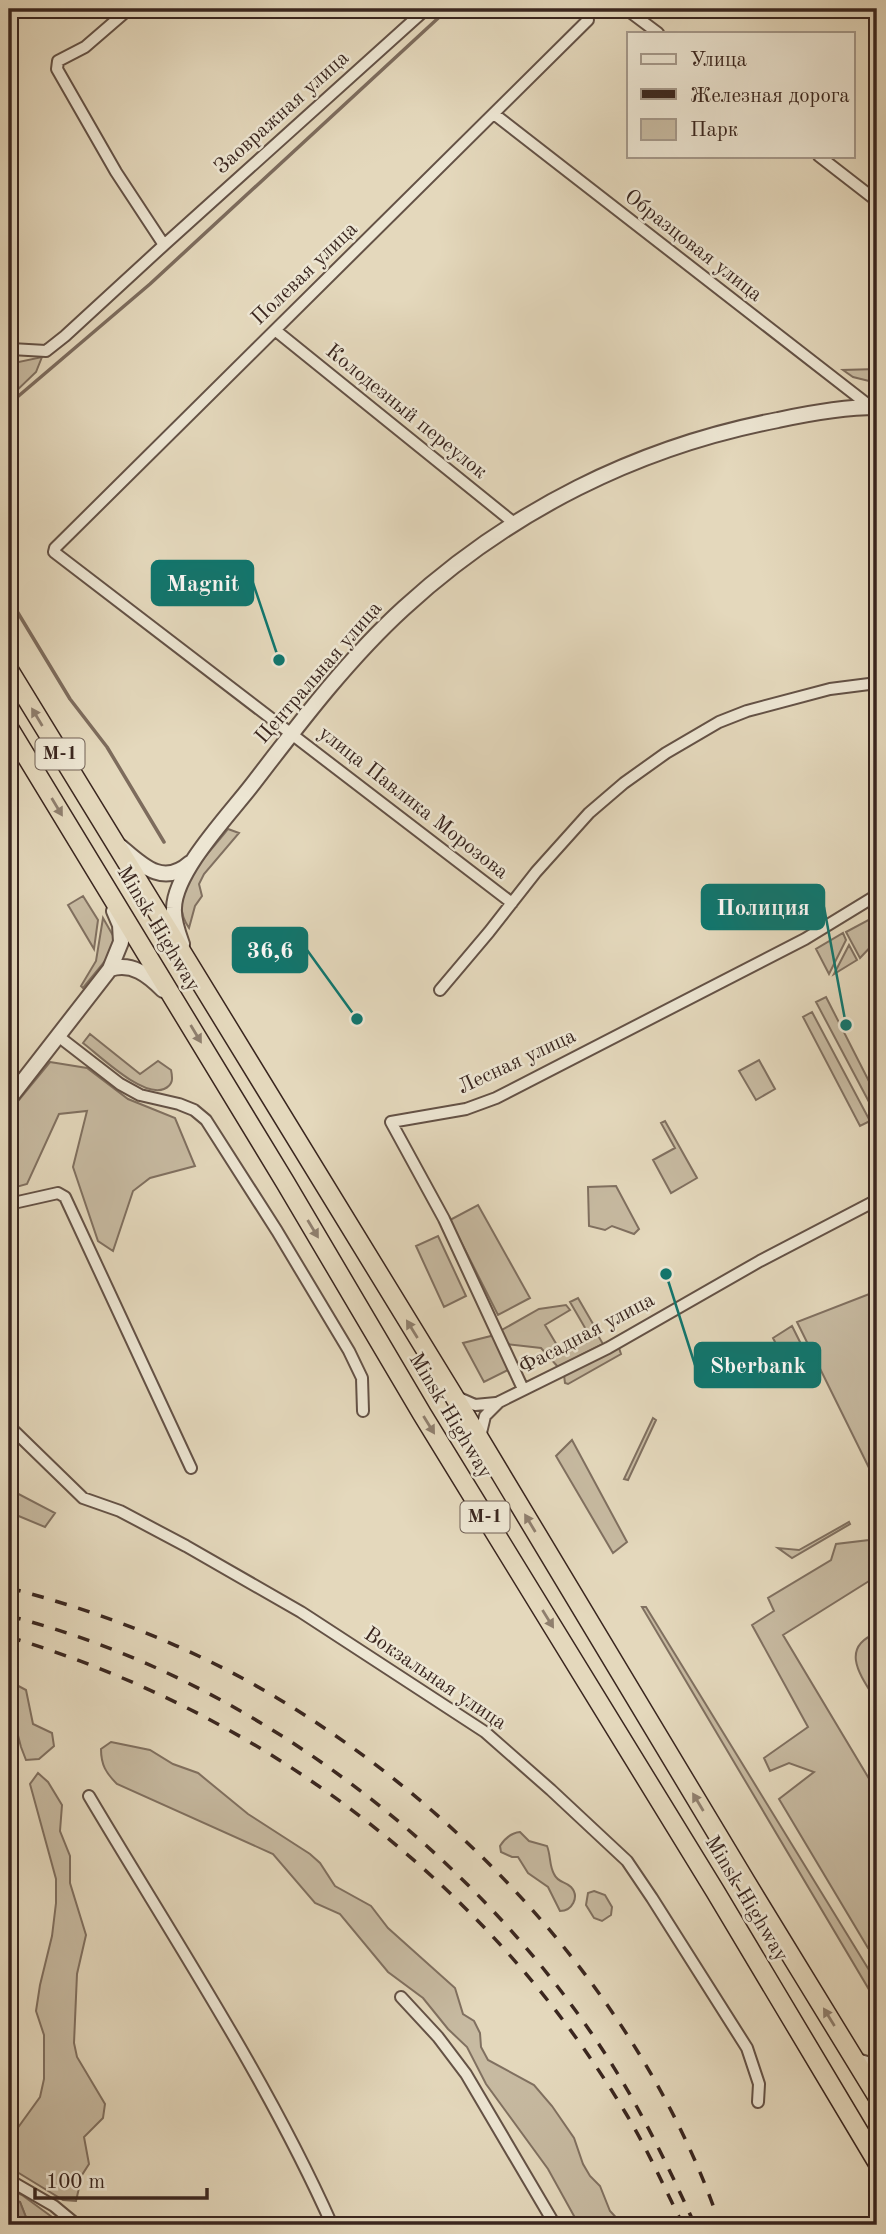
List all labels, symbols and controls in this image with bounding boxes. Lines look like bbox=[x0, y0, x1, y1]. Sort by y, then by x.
legend bbox=[627, 32, 854, 158]
street label: Заовражная улица bbox=[211, 47, 353, 179]
text: Улица bbox=[690, 50, 747, 71]
text: Железная дорога bbox=[690, 86, 850, 107]
text: Парк bbox=[690, 120, 739, 141]
street label: Образцовая улица bbox=[620, 186, 766, 306]
street label: Полевая улица bbox=[248, 218, 362, 330]
street label: Колодезный переулок bbox=[321, 341, 491, 484]
callout: Magnit bbox=[152, 561, 253, 605]
text: Magnit bbox=[167, 573, 239, 596]
street label: Центральная улица bbox=[252, 598, 386, 748]
one-way arrow bbox=[31, 707, 44, 726]
street label: улица Павлика Морозова bbox=[314, 723, 512, 883]
road number: М-1 bbox=[36, 738, 84, 769]
one-way arrow bbox=[50, 797, 63, 817]
street label: Minsk Highway bbox=[112, 863, 204, 995]
callout: Полиция bbox=[702, 885, 824, 929]
text: Полиция bbox=[716, 897, 810, 920]
callout: 36,6 bbox=[233, 928, 307, 972]
text: 36,6 bbox=[247, 940, 293, 963]
one-way arrow bbox=[189, 1025, 202, 1044]
street label: Лесная улица bbox=[455, 1026, 579, 1098]
one-way arrow bbox=[307, 1220, 319, 1239]
street label: Фасадная улица bbox=[516, 1289, 658, 1379]
one-way arrow bbox=[405, 1319, 418, 1338]
callout: Sberbank bbox=[695, 1343, 820, 1387]
street label: Minsk Highway bbox=[404, 1350, 496, 1482]
text: Sberbank bbox=[710, 1355, 806, 1378]
one-way arrow bbox=[422, 1415, 435, 1435]
road number: М-1 bbox=[461, 1502, 510, 1532]
one-way arrow bbox=[524, 1514, 536, 1533]
one-way arrow bbox=[541, 1609, 554, 1628]
street label: Вокзальная улица bbox=[360, 1624, 510, 1734]
one-way arrow bbox=[691, 1793, 704, 1812]
street label: Minsk Highway bbox=[700, 1833, 792, 1965]
one-way arrow bbox=[822, 2008, 835, 2027]
scale bar bbox=[35, 2157, 206, 2201]
text: 100 m bbox=[46, 2172, 105, 2193]

